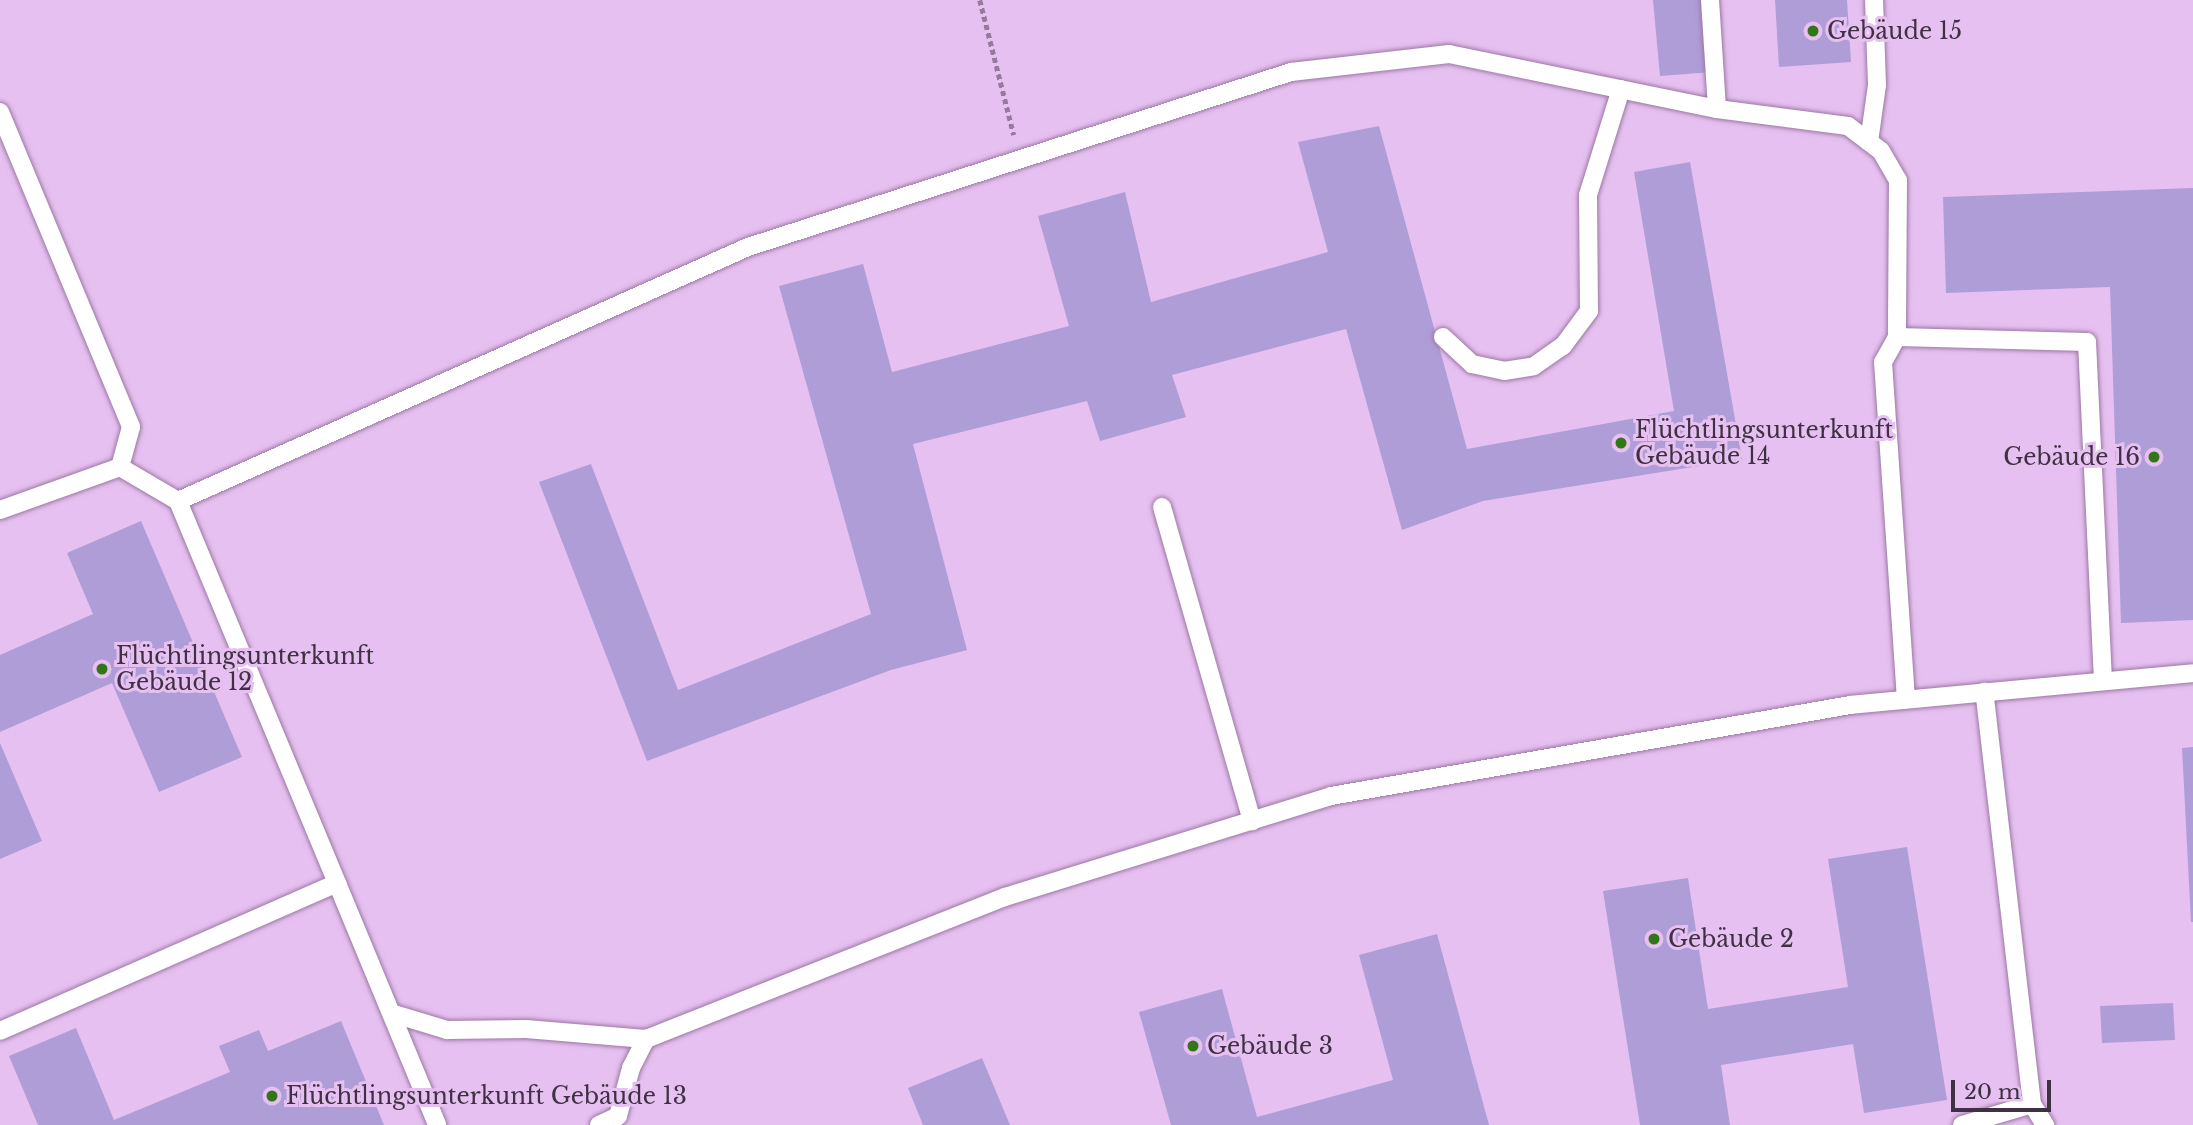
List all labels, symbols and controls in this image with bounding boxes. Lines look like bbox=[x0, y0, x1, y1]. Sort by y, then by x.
place label: Gebäude 15 bbox=[1827, 17, 1962, 45]
marker: Gebäude 15 bbox=[1805, 23, 1821, 39]
place label: Flüchtlingsunterkunft Gebäude 14 bbox=[1635, 416, 1893, 470]
marker: Flüchtlingsunterkunft Gebäude 14 bbox=[1613, 435, 1629, 451]
place label: Gebäude 16 bbox=[2003, 443, 2140, 471]
marker: Gebäude 16 bbox=[2146, 449, 2162, 465]
place label: Flüchtlingsunterkunft Gebäude 12 bbox=[116, 642, 374, 696]
marker: Flüchtlingsunterkunft Gebäude 12 bbox=[94, 661, 110, 677]
place label: Gebäude 2 bbox=[1668, 925, 1794, 953]
marker: Gebäude 2 bbox=[1646, 931, 1662, 947]
place label: Gebäude 3 bbox=[1207, 1032, 1333, 1060]
marker: Gebäude 3 bbox=[1185, 1038, 1201, 1054]
scale bar bbox=[1955, 1066, 2055, 1110]
text: 20 m bbox=[1964, 1079, 2021, 1105]
place label: Flüchtlingsunterkunft Gebäude 13 bbox=[286, 1082, 687, 1110]
marker: Flüchtlingsunterkunft Gebäude 13 bbox=[264, 1088, 280, 1104]

